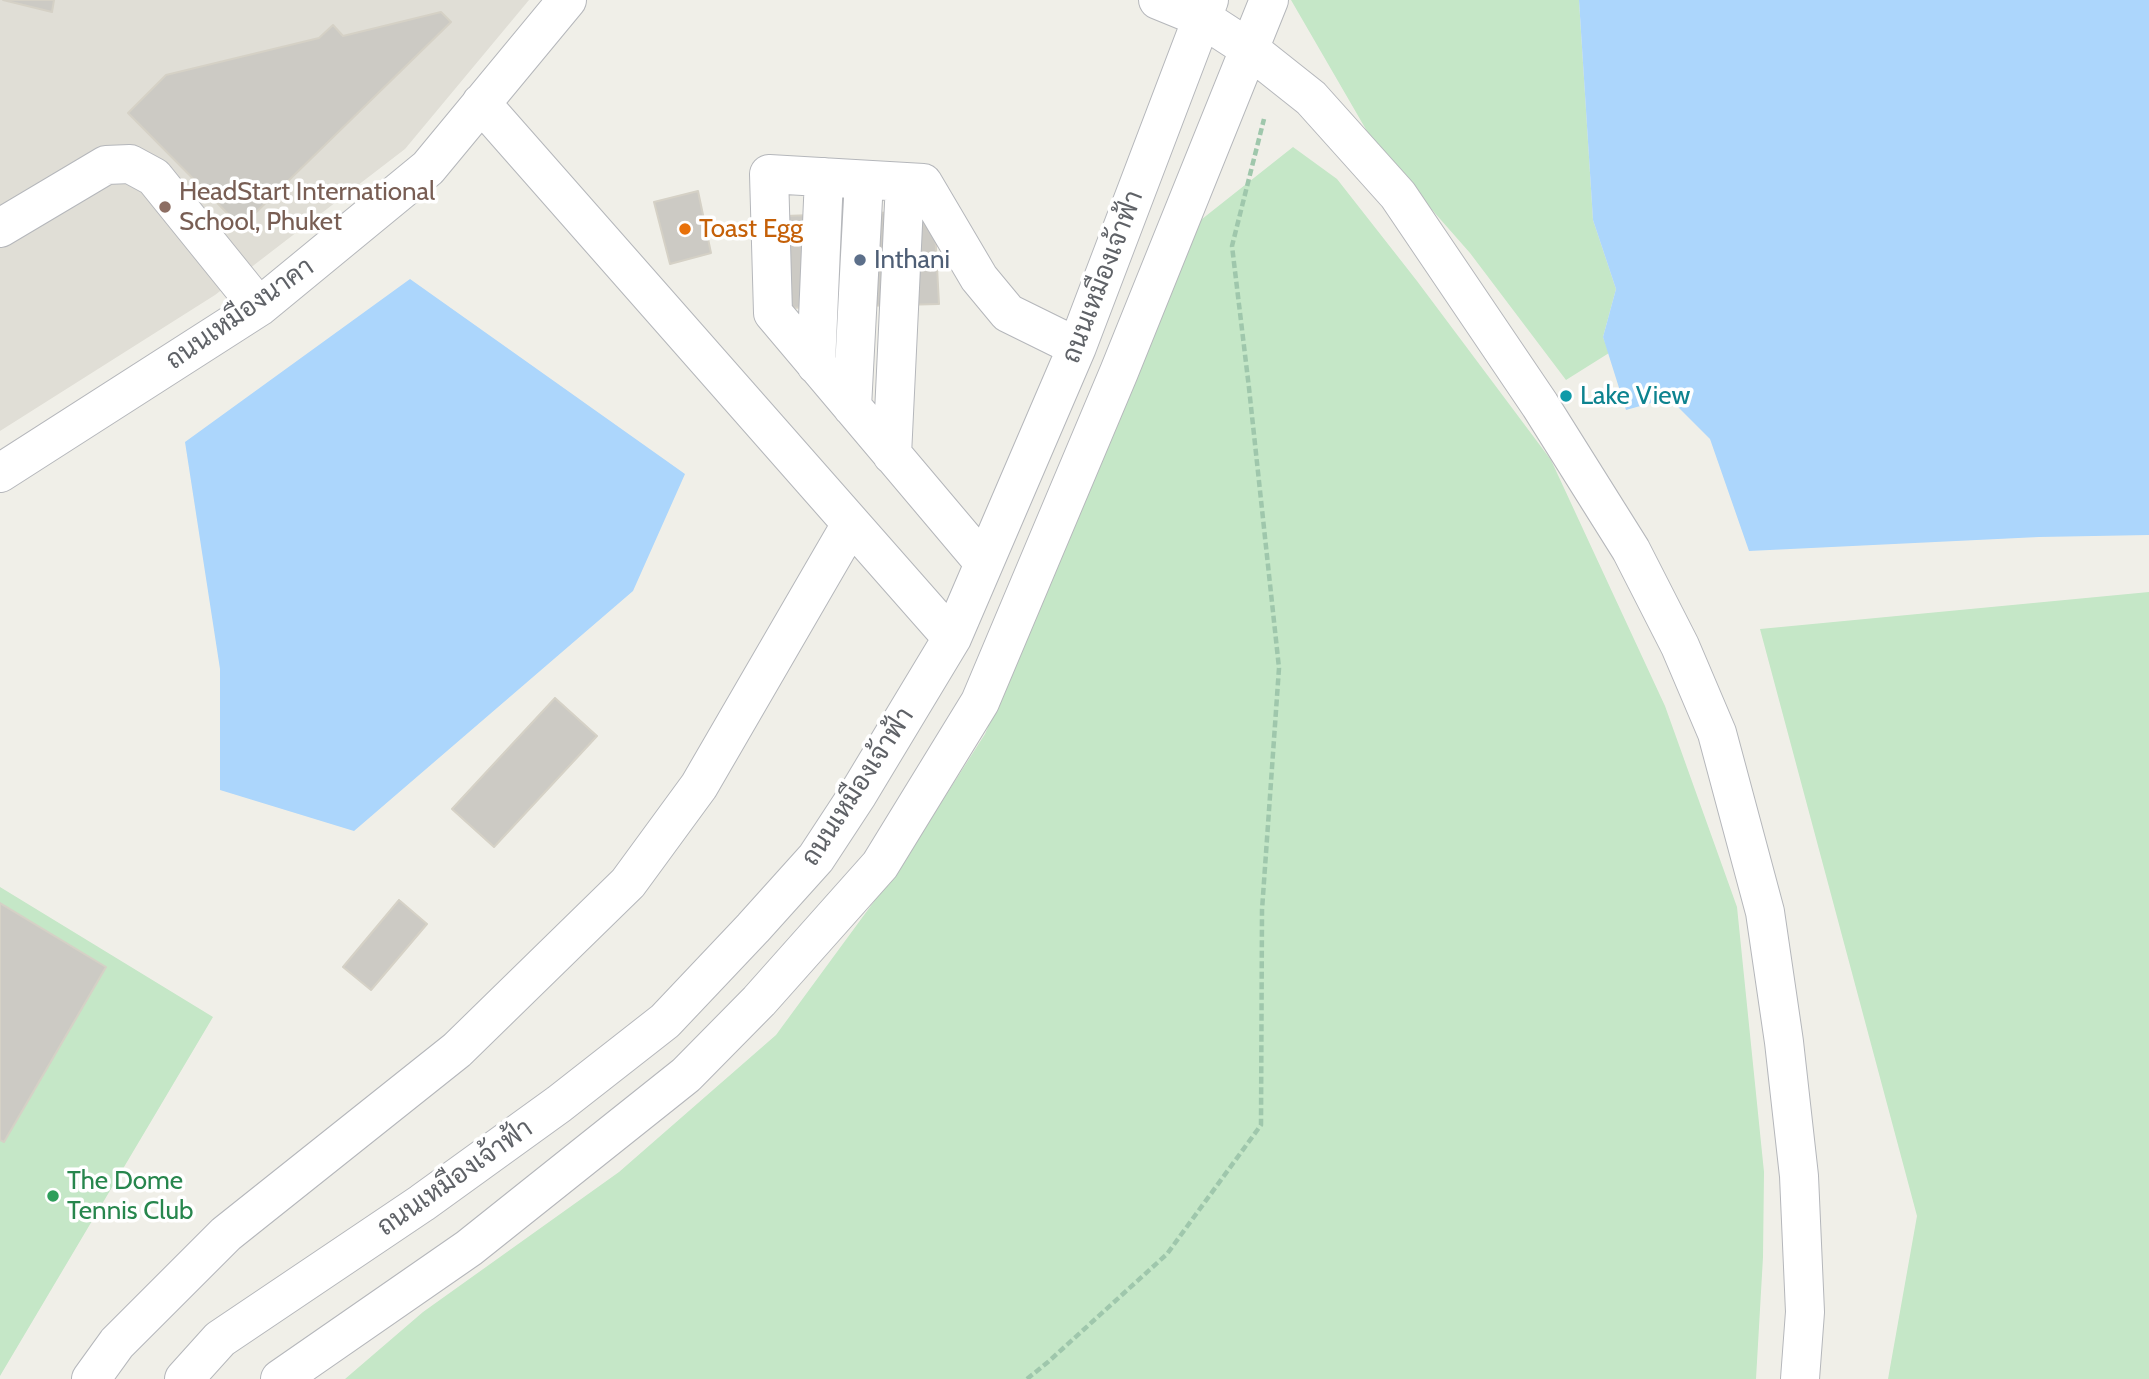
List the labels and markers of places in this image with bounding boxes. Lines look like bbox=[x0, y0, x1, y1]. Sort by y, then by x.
place label: HeadStart International School, Phuket bbox=[179, 176, 435, 238]
marker: HeadStart International School, Phuket bbox=[157, 199, 173, 215]
place label: Toast Egg bbox=[699, 213, 803, 245]
marker: Toast Egg bbox=[677, 221, 693, 237]
place label: Inthani bbox=[874, 244, 950, 276]
marker: Inthani bbox=[852, 252, 868, 268]
place label: Lake View bbox=[1580, 380, 1690, 412]
marker: Lake View bbox=[1558, 388, 1574, 404]
place label: The Dome Tennis Club bbox=[67, 1165, 194, 1226]
marker: The Dome Tennis Club bbox=[45, 1188, 61, 1204]

